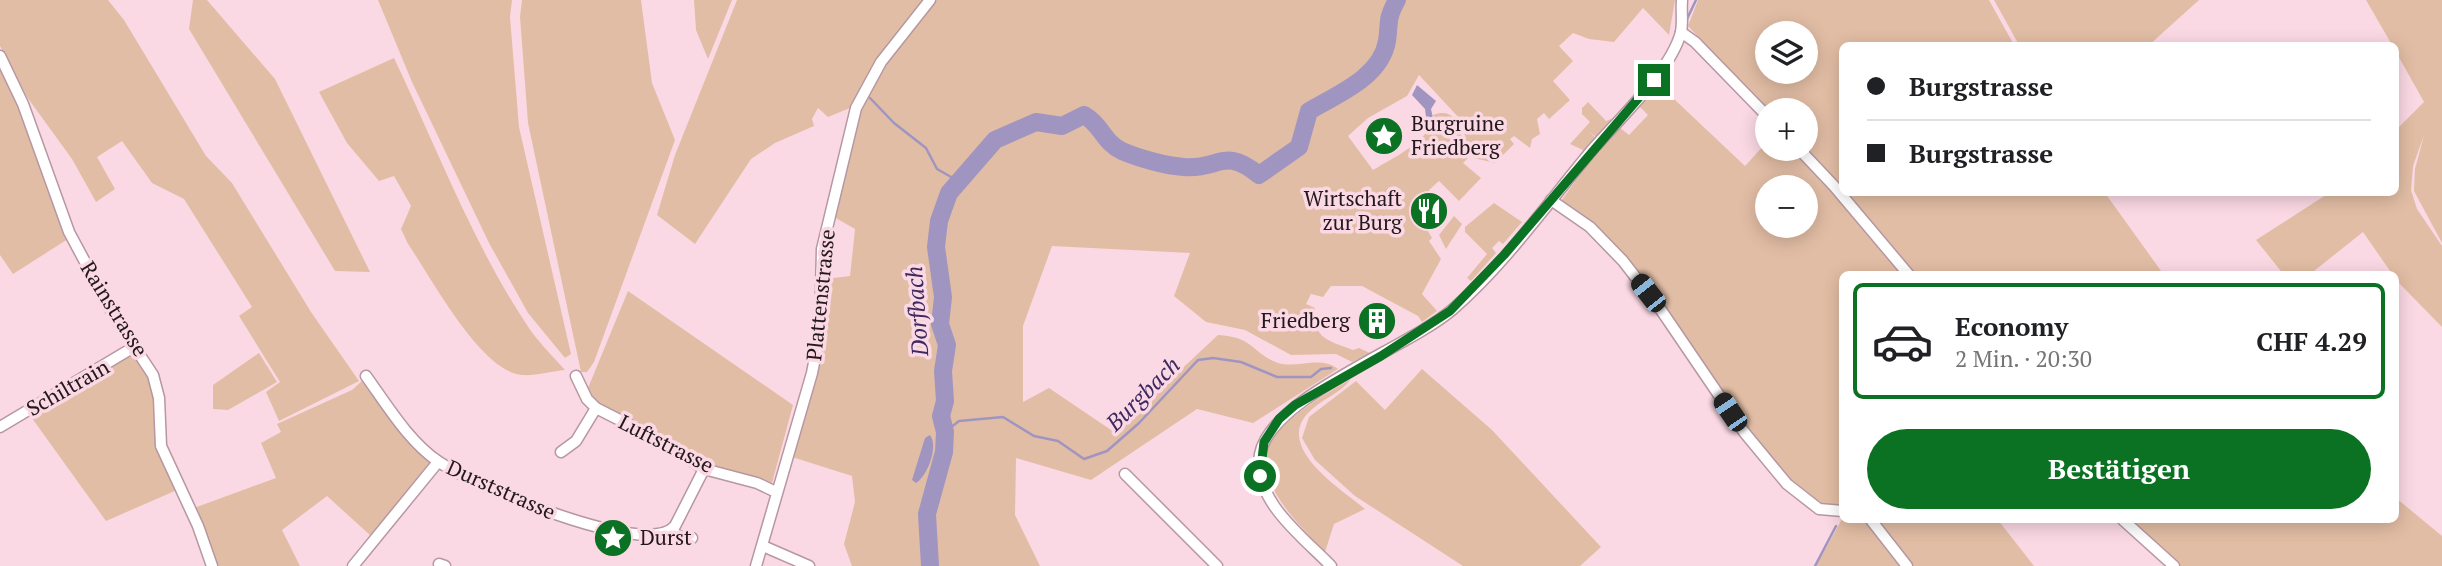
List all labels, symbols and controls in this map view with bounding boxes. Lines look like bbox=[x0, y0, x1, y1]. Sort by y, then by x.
map controls bbox=[1755, 21, 1818, 238]
button: layers bbox=[1755, 21, 1818, 84]
route end bbox=[1638, 64, 1670, 96]
text: Burgstrasse bbox=[1909, 69, 2053, 103]
button: + bbox=[1755, 98, 1818, 161]
place label: Burgruine Friedberg bbox=[1411, 109, 1505, 161]
place icon: Burgruine Friedberg bbox=[1363, 115, 1405, 157]
text: Burgstrasse bbox=[1909, 136, 2053, 170]
button: − bbox=[1755, 175, 1818, 238]
place label: Wirtschaft zur Burg bbox=[1304, 184, 1403, 236]
restaurant icon: Wirtschaft zur Burg bbox=[1408, 190, 1450, 232]
street label: Plattenstrasse bbox=[799, 228, 841, 362]
street label: Rainstrasse bbox=[75, 256, 155, 361]
water label: Dorfbach bbox=[898, 265, 935, 358]
car bbox=[1627, 270, 1670, 316]
building icon: Friedberg bbox=[1356, 300, 1398, 342]
place label: Friedberg bbox=[1261, 306, 1351, 334]
text: Economy bbox=[1955, 309, 2068, 343]
icon: car bbox=[1871, 310, 1934, 373]
text: CHF 4.29 bbox=[2256, 324, 2367, 358]
text: 2 Min. · 20:30 bbox=[1955, 343, 2092, 374]
water label: Burgbach bbox=[1098, 350, 1187, 438]
street label: Schiltrain bbox=[21, 352, 114, 422]
car bbox=[1710, 389, 1751, 435]
street label: Luftstrasse bbox=[614, 407, 719, 479]
button: Bestätigen bbox=[1867, 429, 2371, 509]
street label: Durststrasse bbox=[443, 453, 560, 526]
route start bbox=[1244, 460, 1276, 492]
place icon: Durst bbox=[592, 517, 634, 559]
place label: Durst bbox=[640, 523, 692, 551]

